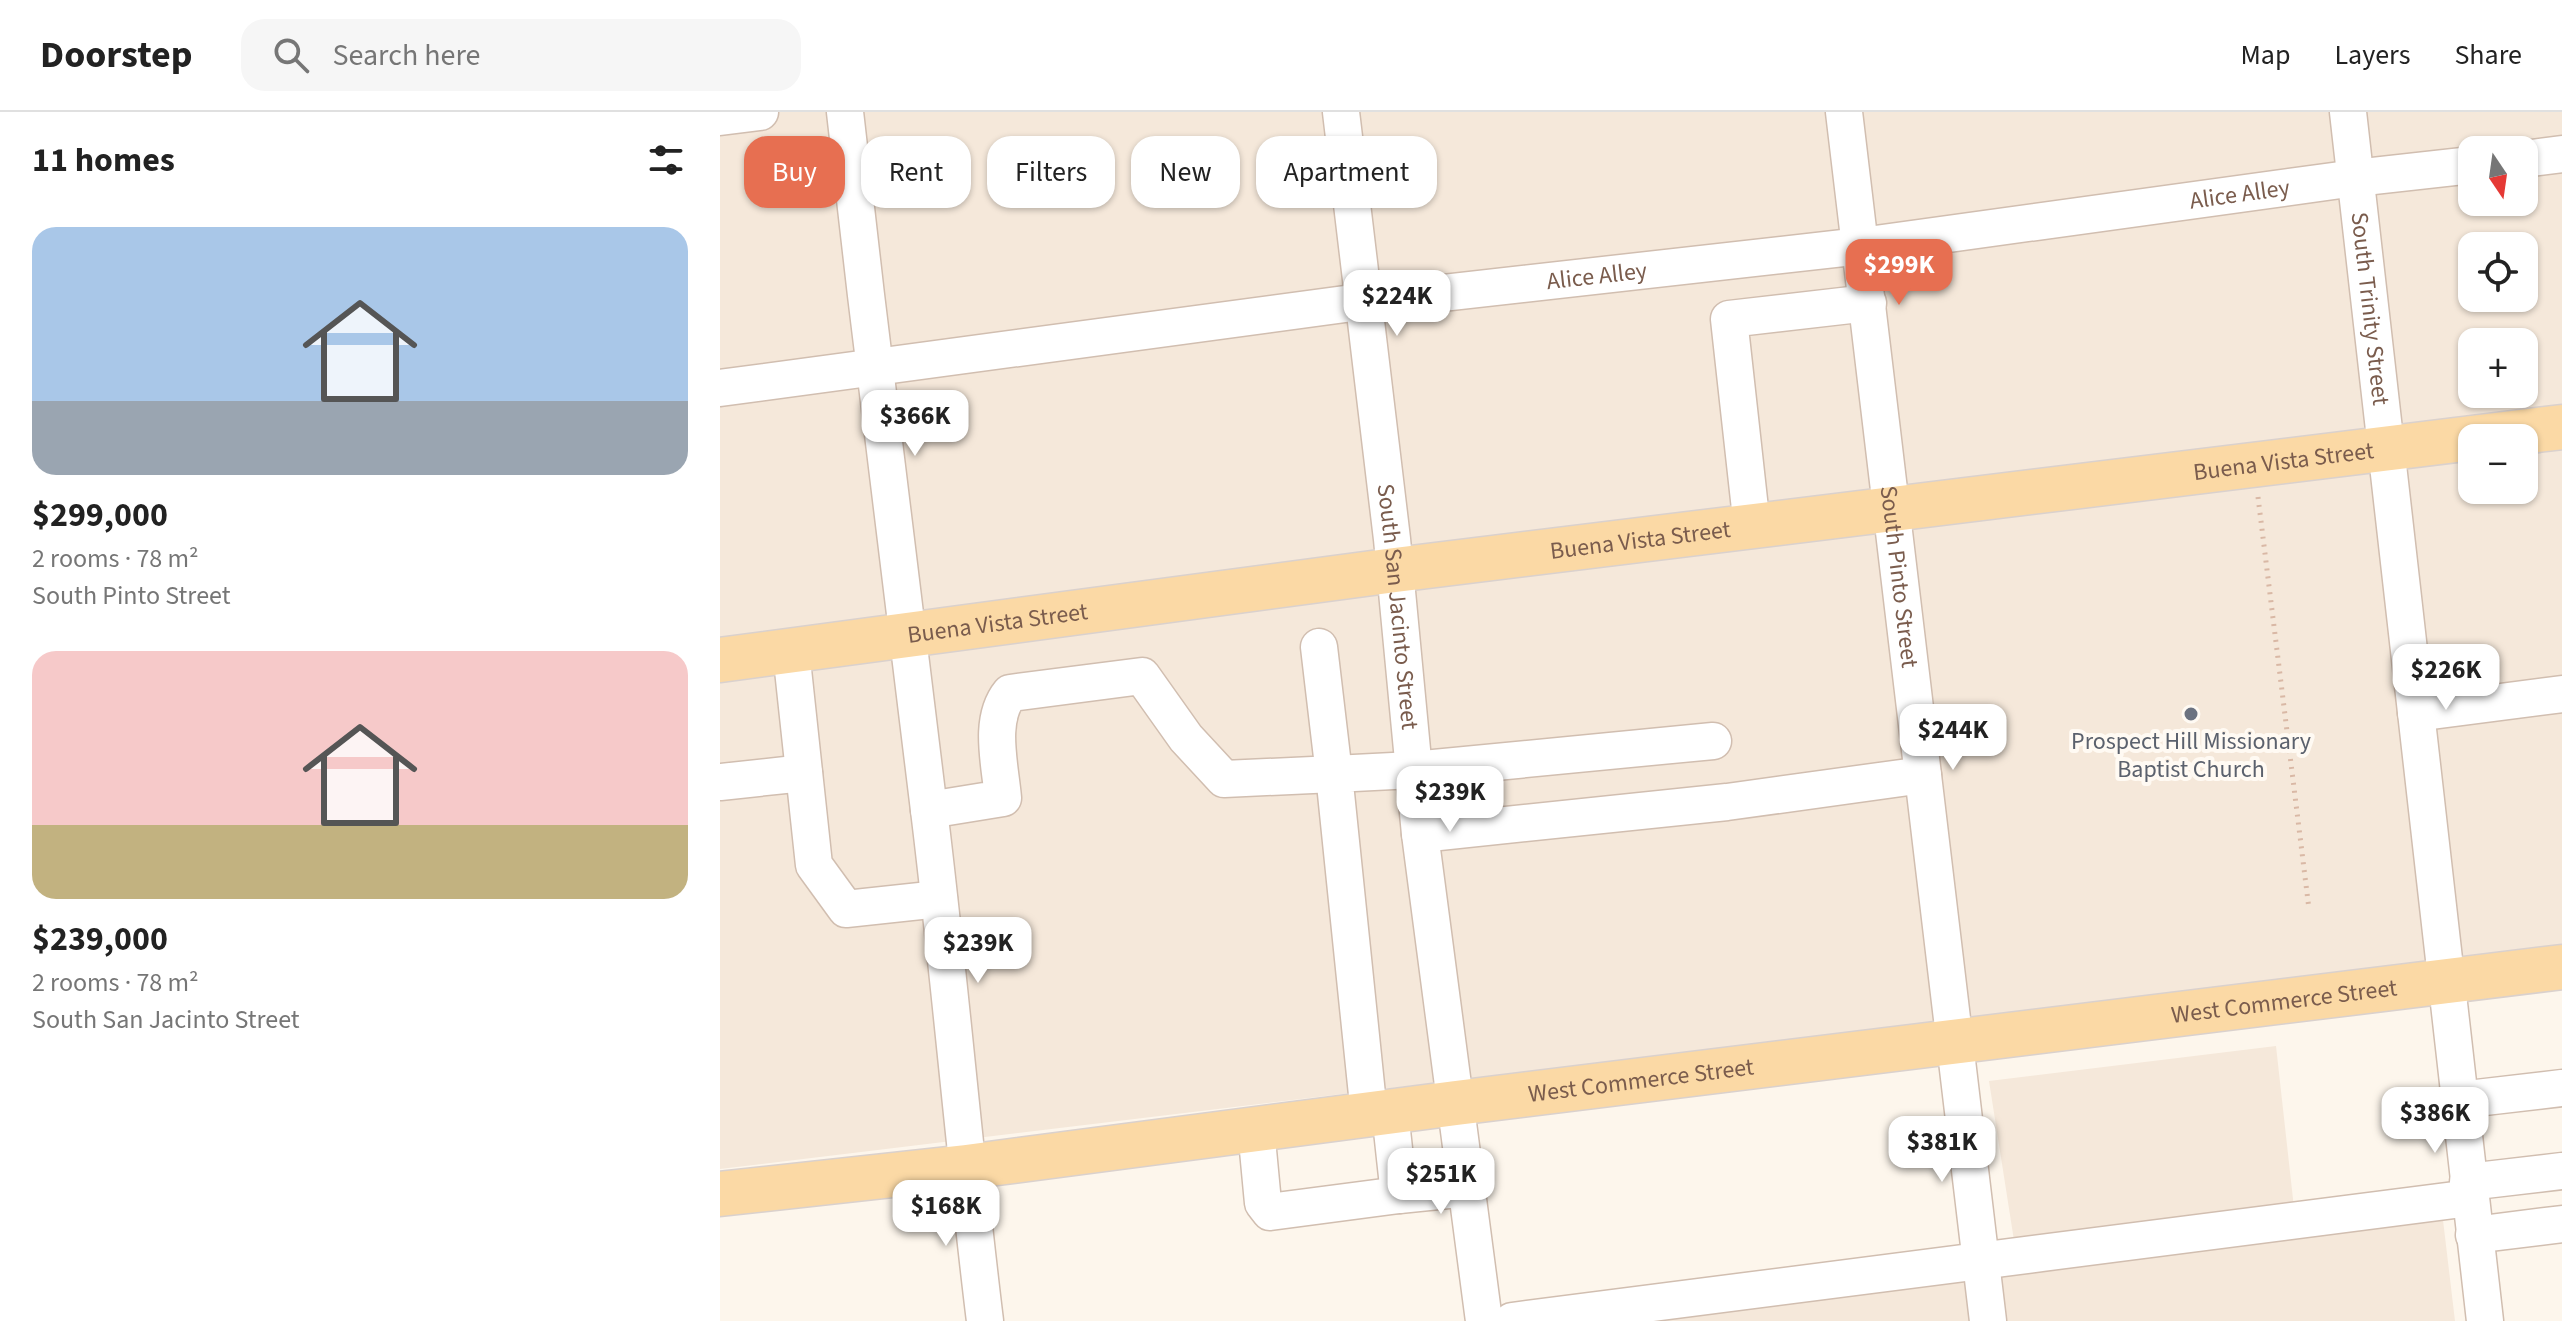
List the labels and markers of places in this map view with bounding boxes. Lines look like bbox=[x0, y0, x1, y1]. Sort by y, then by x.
pin: $299K bbox=[1843, 239, 1955, 307]
pin: $224K bbox=[1341, 270, 1453, 338]
pin: $366K bbox=[859, 390, 971, 458]
pin: $226K bbox=[2390, 644, 2502, 712]
pin: $244K bbox=[1897, 704, 2009, 772]
marker: Prospect Hill Missionary Baptist Church bbox=[2182, 705, 2200, 723]
place label: Prospect Hill Missionary Baptist Church bbox=[2071, 724, 2311, 787]
pin: $239K bbox=[1394, 766, 1506, 834]
pin: $239K bbox=[922, 917, 1034, 985]
pin: $386K bbox=[2379, 1087, 2491, 1155]
pin: $381K bbox=[1886, 1116, 1998, 1184]
pin: $251K bbox=[1385, 1148, 1497, 1216]
pin: $168K bbox=[890, 1180, 1002, 1248]

